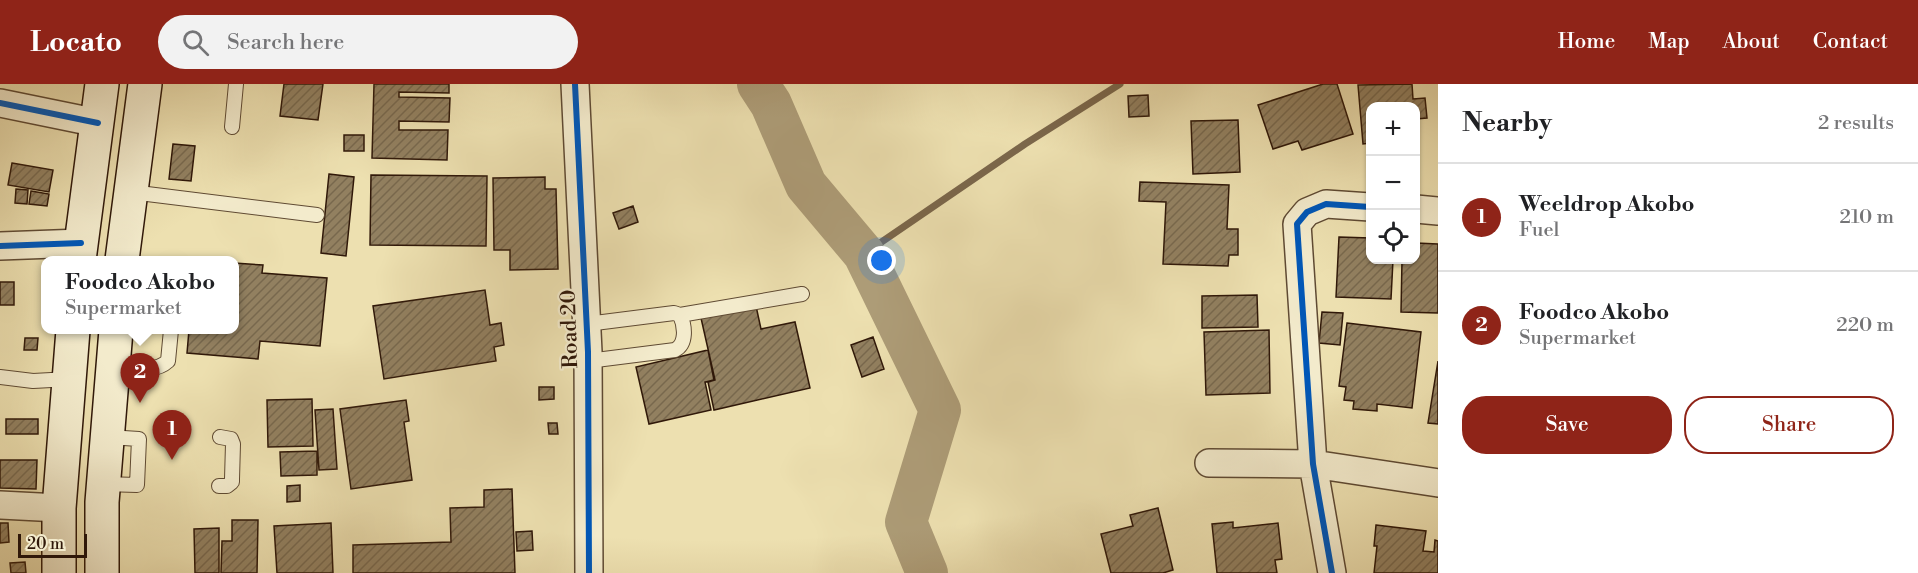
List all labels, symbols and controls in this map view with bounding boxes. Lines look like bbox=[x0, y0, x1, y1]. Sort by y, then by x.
search box bbox=[158, 15, 578, 69]
text: Locato bbox=[30, 25, 122, 60]
icon: search bbox=[179, 26, 212, 59]
text: Search here bbox=[227, 29, 344, 56]
text: Home bbox=[1558, 29, 1615, 55]
text: Map bbox=[1648, 29, 1690, 55]
text: About bbox=[1723, 29, 1780, 55]
text: Contact bbox=[1813, 29, 1888, 55]
map controls bbox=[1366, 102, 1420, 264]
button: + bbox=[1366, 102, 1420, 156]
text: Nearby bbox=[1462, 107, 1552, 139]
text: 2 results bbox=[1818, 111, 1894, 136]
button: − bbox=[1366, 156, 1420, 210]
text: Weeldrop Akobo bbox=[1519, 191, 1695, 218]
text: 1 bbox=[1477, 205, 1486, 230]
text: 210 m bbox=[1839, 205, 1894, 230]
button: locate bbox=[1366, 210, 1420, 264]
text: Fuel bbox=[1519, 218, 1559, 243]
your location bbox=[867, 246, 896, 275]
popup bbox=[41, 256, 239, 334]
text: Foodco Akobo bbox=[65, 269, 215, 296]
street label: Road 20 bbox=[556, 289, 584, 369]
text: Supermarket bbox=[65, 296, 182, 321]
text: Foodco Akobo bbox=[1519, 299, 1669, 326]
text: 2 bbox=[1475, 313, 1488, 338]
text: 220 m bbox=[1836, 313, 1894, 338]
text: Supermarket bbox=[1519, 326, 1636, 351]
pin: 2 bbox=[120, 354, 160, 403]
button: Save bbox=[1462, 396, 1672, 454]
button: Share bbox=[1684, 396, 1894, 454]
pin: 1 bbox=[152, 410, 192, 460]
scale bar bbox=[18, 531, 87, 558]
text: 20 m bbox=[27, 534, 64, 554]

